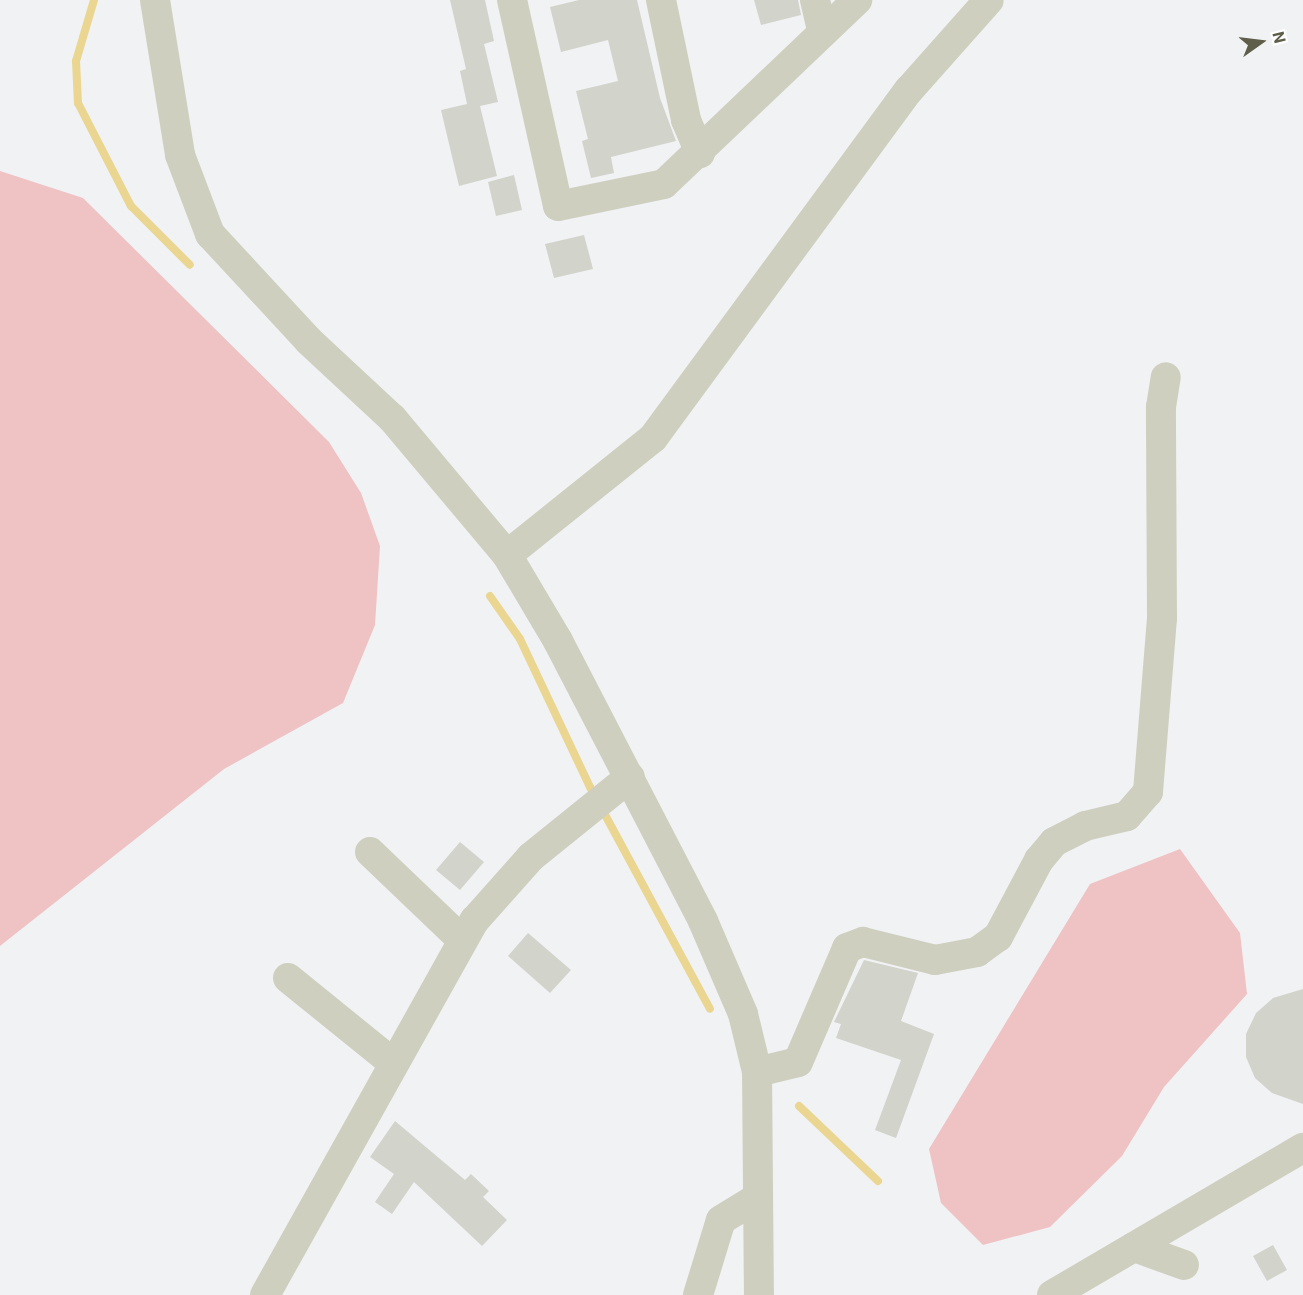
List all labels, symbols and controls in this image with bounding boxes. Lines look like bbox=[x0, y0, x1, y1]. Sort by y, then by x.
north arrow bbox=[1231, 12, 1291, 72]
text: N bbox=[1268, 30, 1290, 45]

